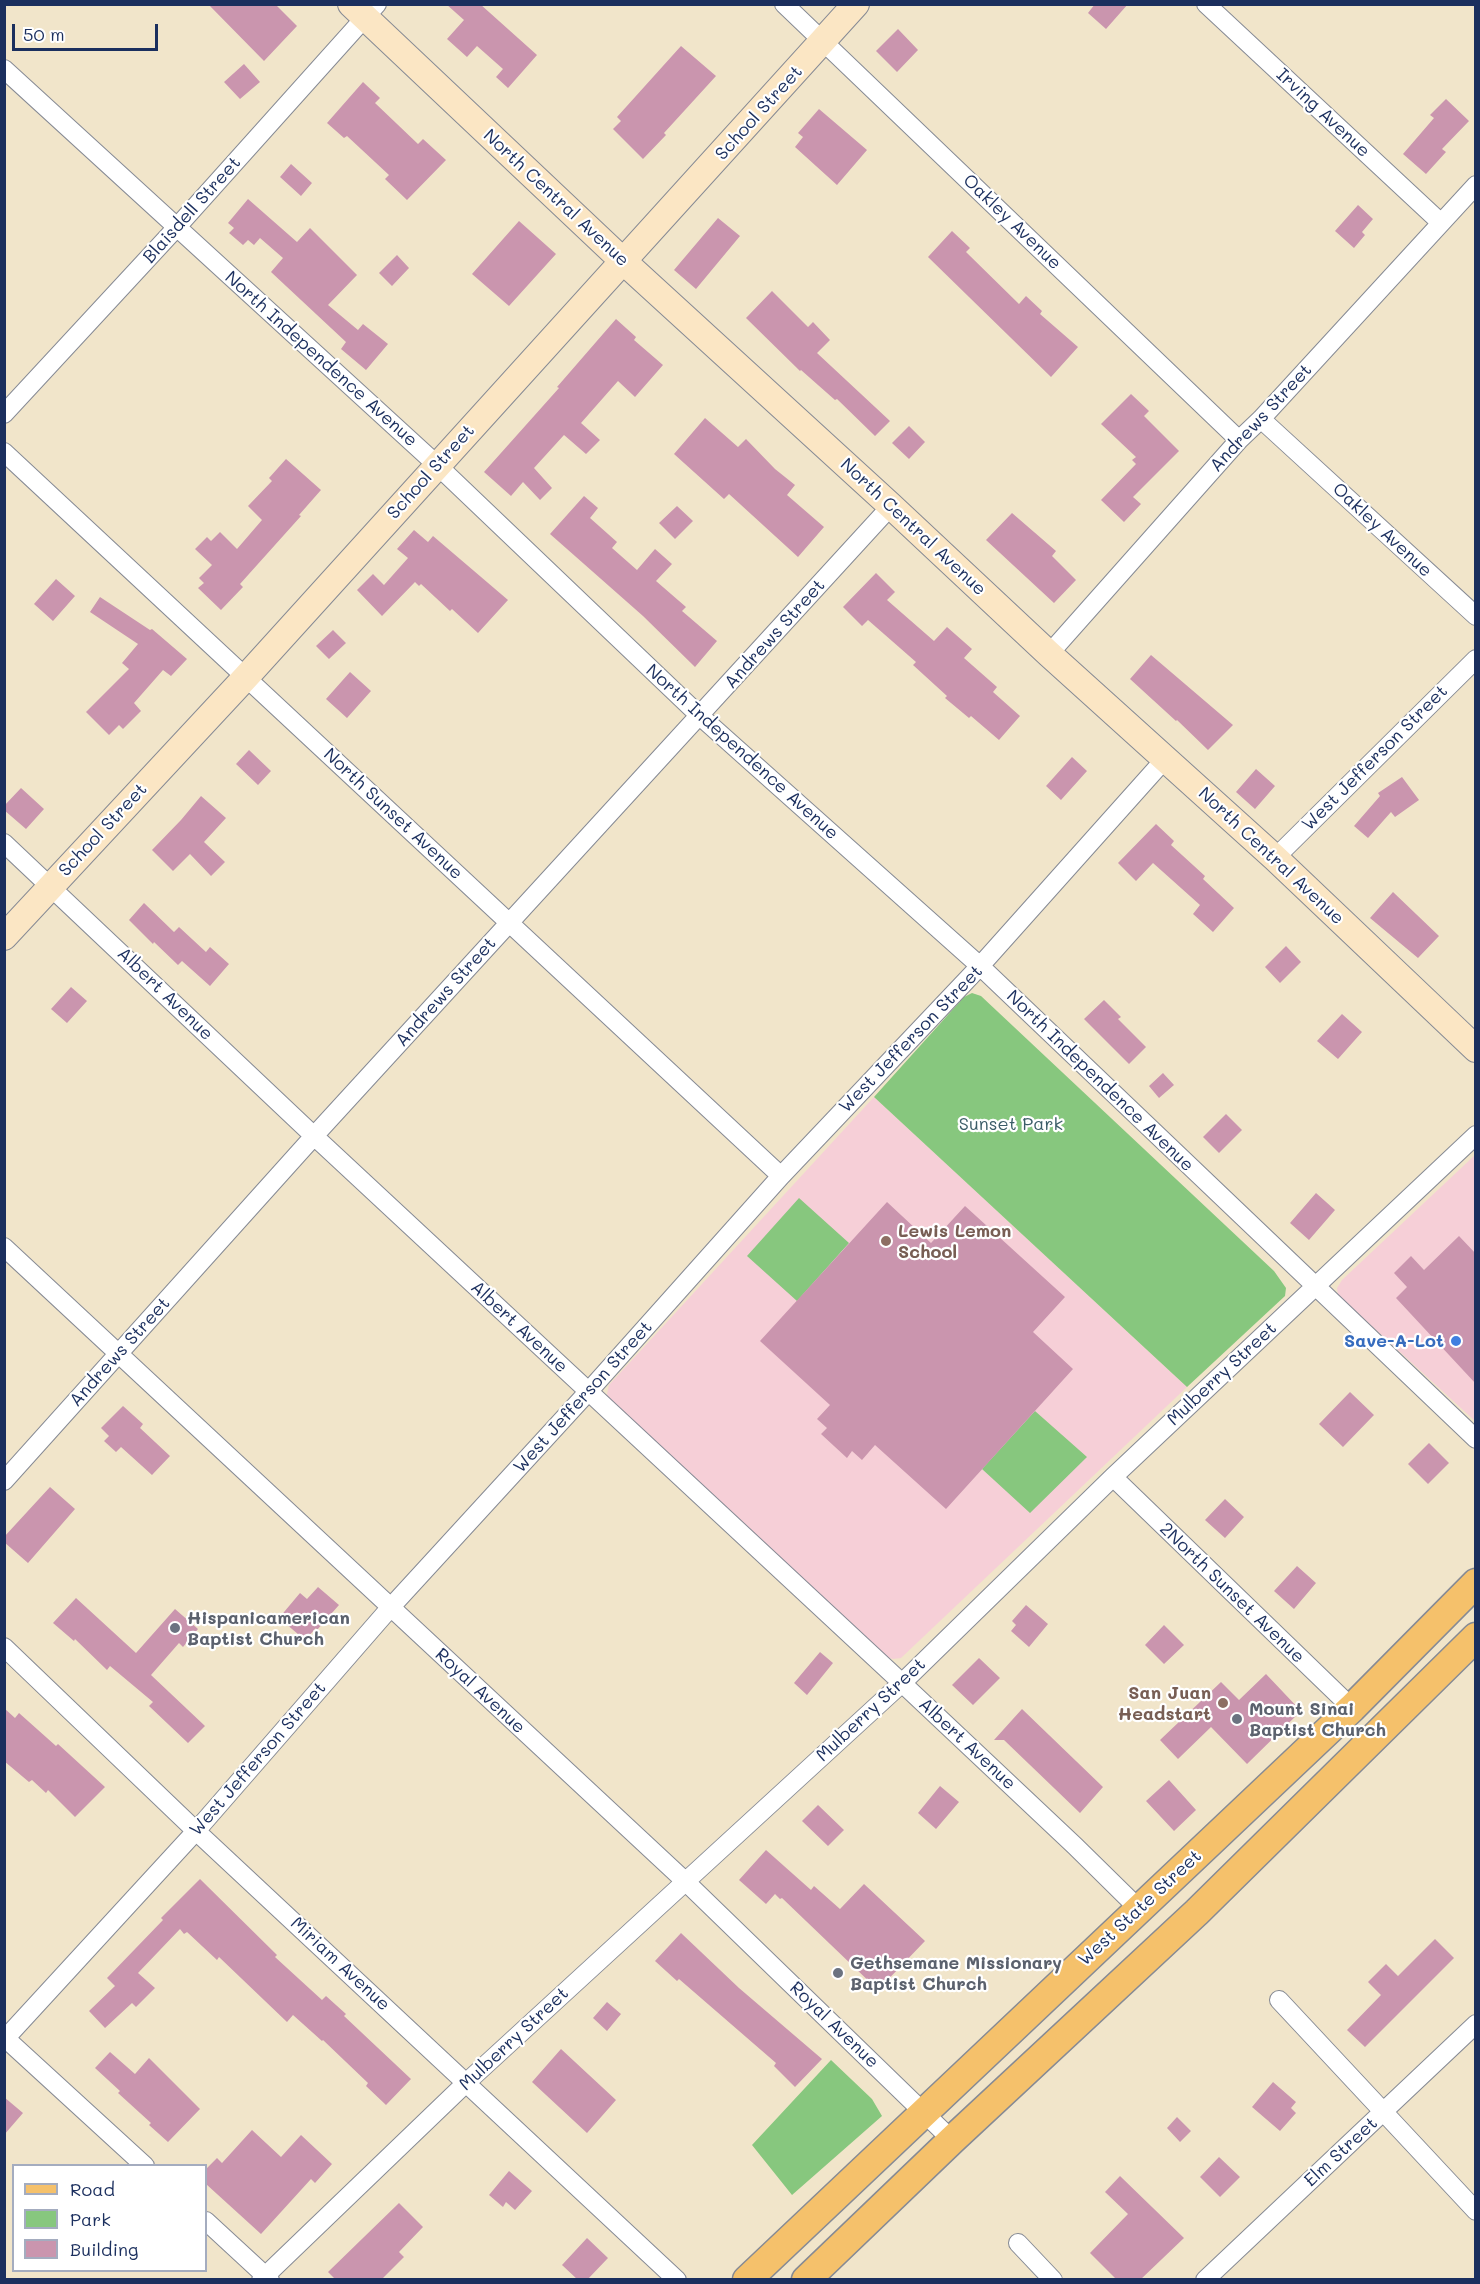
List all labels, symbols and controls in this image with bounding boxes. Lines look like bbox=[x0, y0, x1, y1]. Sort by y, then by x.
scale bar bbox=[15, 12, 160, 50]
text: 50 m bbox=[23, 22, 65, 46]
street label: School Street bbox=[711, 61, 807, 165]
street label: Irving Avenue bbox=[1272, 64, 1374, 162]
street label: North Central Avenue bbox=[479, 125, 633, 271]
street label: Blaisdell Street bbox=[139, 152, 245, 268]
street label: Oakley Avenue bbox=[958, 170, 1066, 274]
street label: North Independence Avenue bbox=[220, 267, 422, 451]
street label: Andrews Street bbox=[1205, 360, 1317, 476]
street label: School Street bbox=[383, 420, 479, 524]
street label: North Central Avenue bbox=[836, 454, 990, 600]
street label: Oakley Avenue bbox=[1328, 478, 1436, 582]
street label: Andrews Street bbox=[720, 575, 830, 693]
street label: North Independence Avenue bbox=[641, 660, 843, 844]
street label: West Jefferson Street bbox=[1298, 681, 1452, 835]
street label: North Sunset Avenue bbox=[319, 744, 467, 884]
street label: School Street bbox=[54, 779, 152, 881]
street label: North Central Avenue bbox=[1194, 783, 1348, 929]
street label: Andrews Street bbox=[391, 933, 501, 1051]
street label: Albert Avenue bbox=[113, 943, 217, 1045]
street label: West Jefferson Street bbox=[835, 961, 987, 1117]
street label: North Independence Avenue bbox=[1002, 986, 1198, 1176]
park label: Sunset Park bbox=[959, 1113, 1063, 1135]
place label: Lewis Lemon School bbox=[898, 1220, 1011, 1262]
marker: Lewis Lemon School bbox=[879, 1234, 893, 1248]
street label: Albert Avenue bbox=[466, 1277, 572, 1377]
street label: Andrews Street bbox=[65, 1293, 175, 1411]
street label: West Jefferson Street bbox=[509, 1317, 657, 1477]
street label: Mulberry Street bbox=[1163, 1318, 1281, 1430]
place label: Save-A-Lot bbox=[1344, 1330, 1444, 1352]
marker: Save-A-Lot bbox=[1449, 1334, 1463, 1348]
street label: 2North Sunset Avenue bbox=[1155, 1518, 1309, 1668]
place label: Hispanicamerican Baptist Church bbox=[187, 1607, 350, 1650]
marker: Hispanicamerican Baptist Church bbox=[168, 1621, 182, 1635]
street label: Royal Avenue bbox=[430, 1644, 530, 1738]
street label: Mulberry Street bbox=[812, 1654, 930, 1766]
street label: West Jefferson Street bbox=[185, 1678, 331, 1840]
place label: San Juan Headstart bbox=[1118, 1682, 1211, 1724]
street label: Albert Avenue bbox=[914, 1694, 1020, 1794]
marker: San Juan Headstart bbox=[1216, 1696, 1230, 1710]
place label: Mount Sinai Baptist Church bbox=[1249, 1698, 1386, 1740]
marker: Mount Sinai Baptist Church bbox=[1230, 1712, 1244, 1726]
street label: West State Street bbox=[1074, 1845, 1206, 1971]
street label: Miriam Avenue bbox=[286, 1912, 394, 2016]
place label: Gethsemane Missionary Baptist Church bbox=[850, 1952, 1062, 1994]
marker: Gethsemane Missionary Baptist Church bbox=[831, 1966, 845, 1980]
street label: Royal Avenue bbox=[785, 1977, 883, 2073]
street label: Mulberry Street bbox=[455, 1983, 573, 2095]
street label: Elm Street bbox=[1300, 2113, 1382, 2191]
legend bbox=[12, 2164, 207, 2272]
text: Road bbox=[70, 2177, 115, 2201]
text: Park bbox=[70, 2207, 111, 2231]
text: Building bbox=[70, 2237, 138, 2261]

